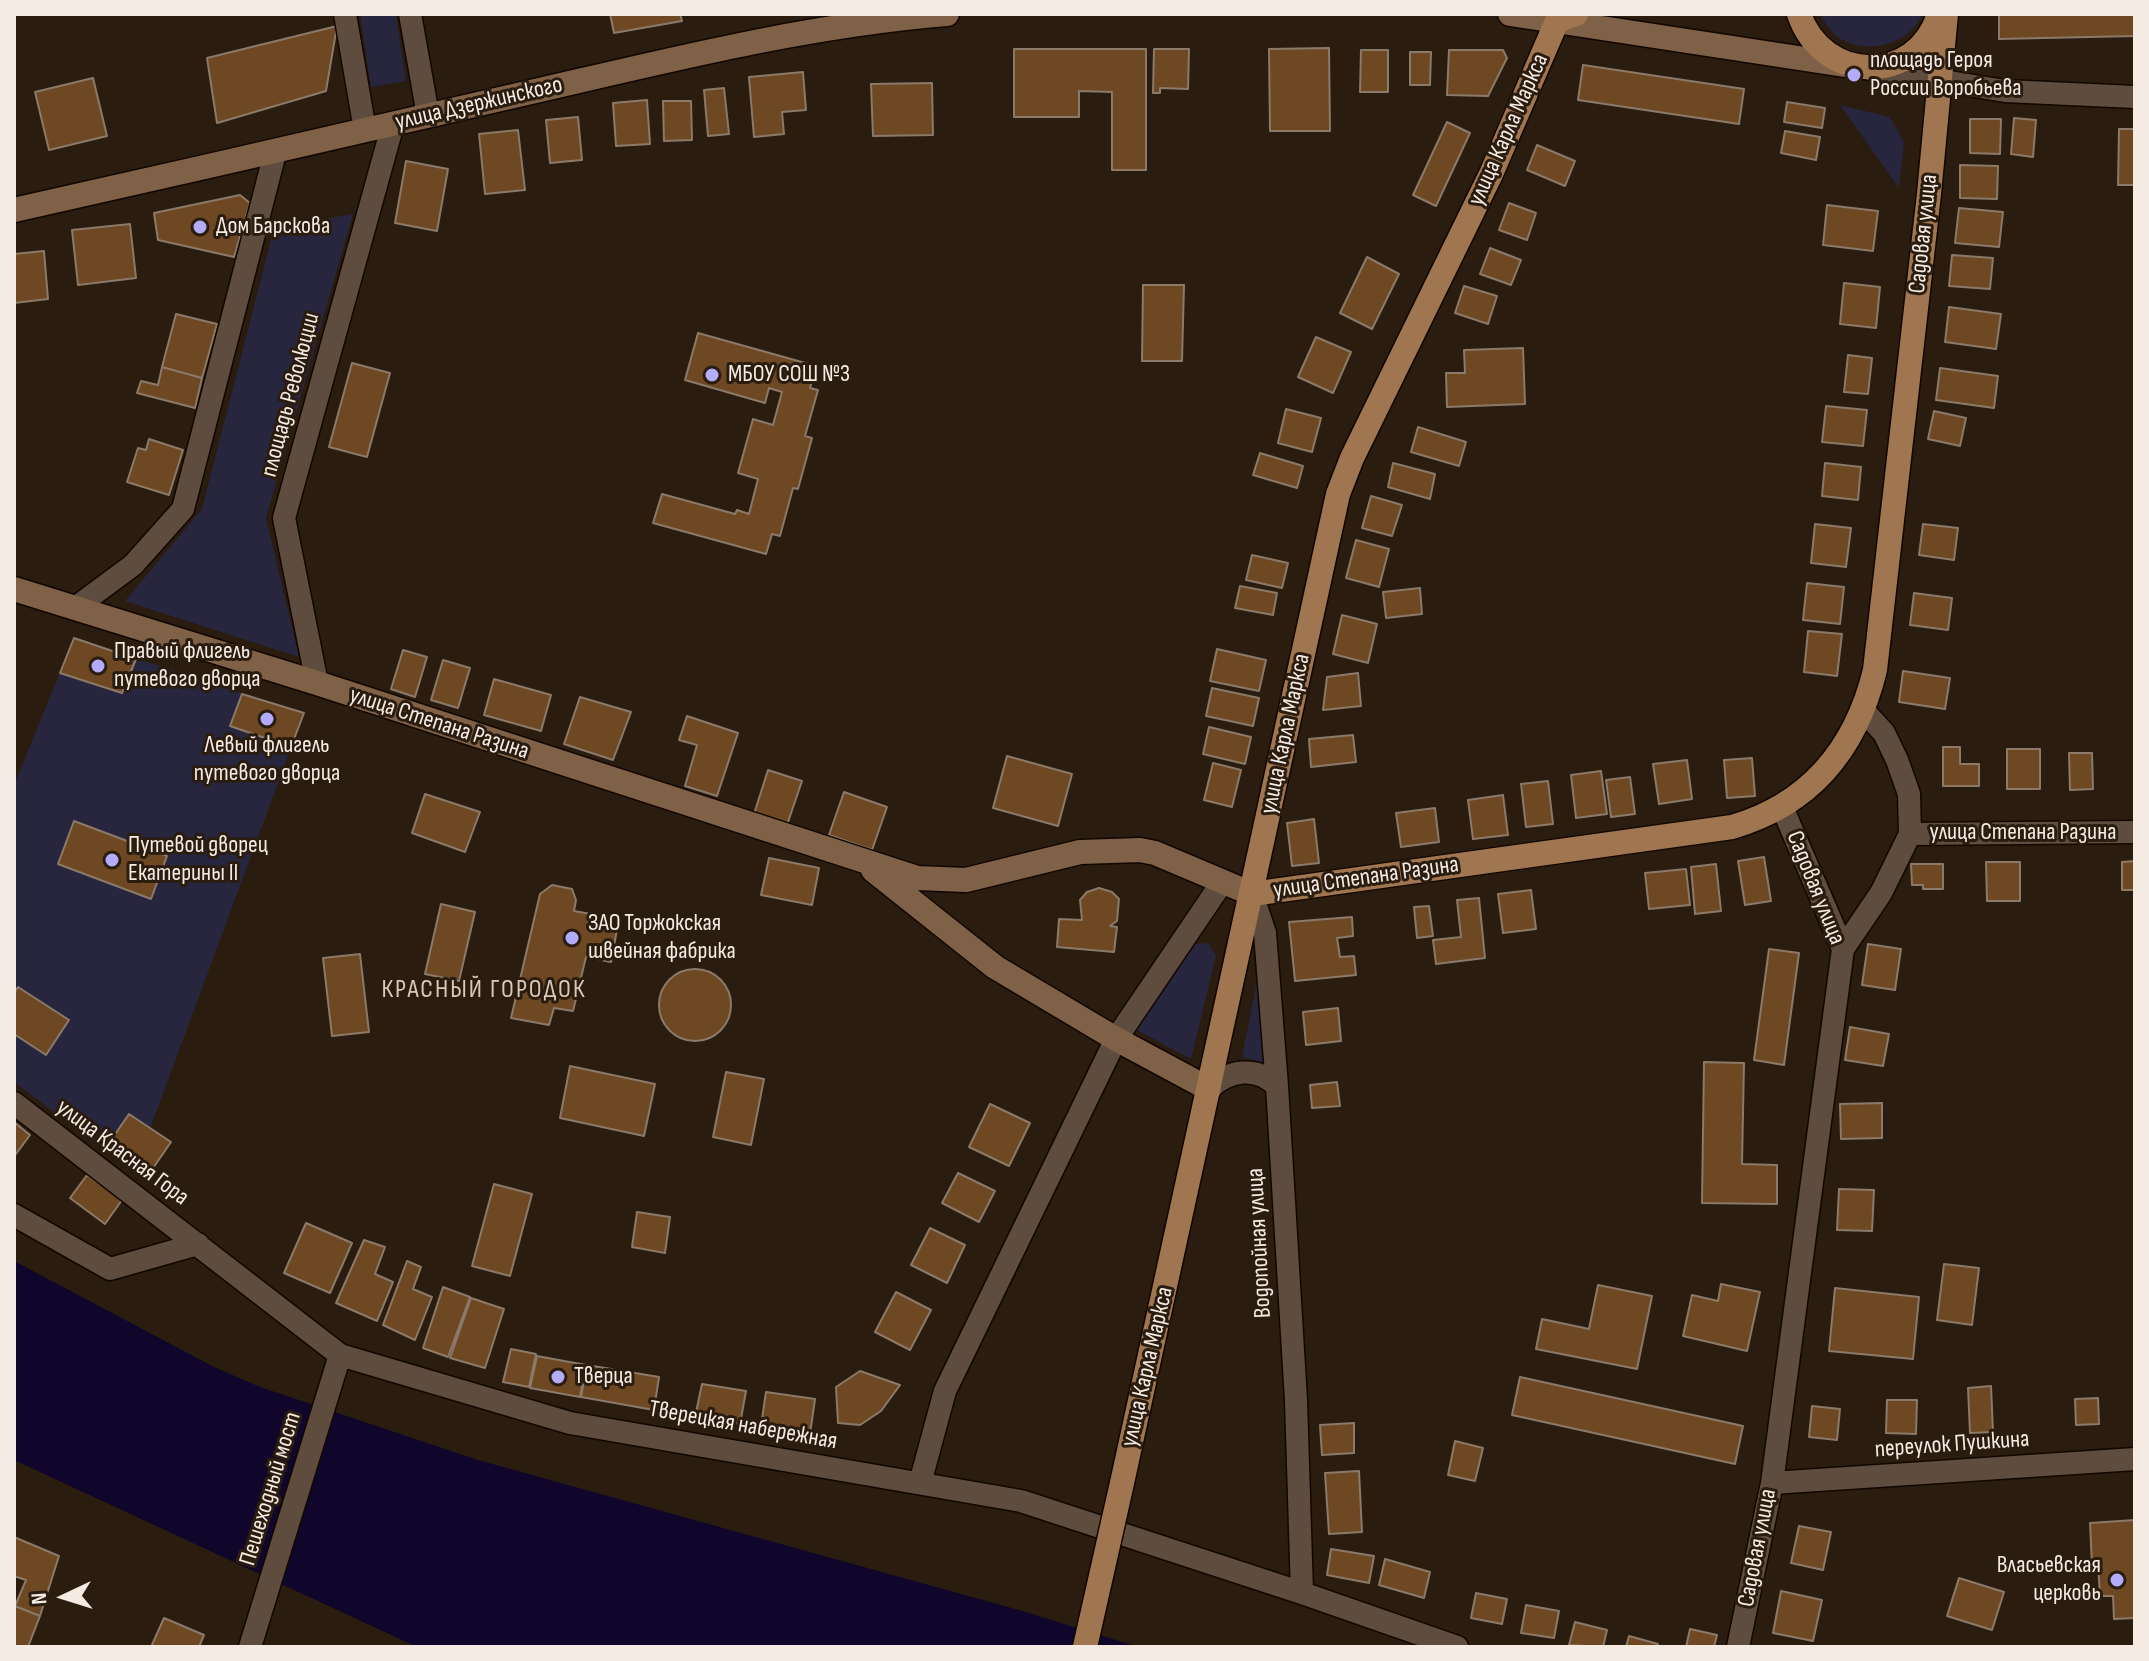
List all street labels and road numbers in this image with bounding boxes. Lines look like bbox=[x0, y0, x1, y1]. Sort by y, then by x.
street label: улица Карла Маркса bbox=[1463, 50, 1555, 210]
street label: улица Дзержинского bbox=[393, 71, 565, 137]
street label: Садовая улица bbox=[1903, 173, 1945, 295]
street label: площадь Революции bbox=[255, 310, 327, 480]
street label: улица Карла Маркса bbox=[1255, 651, 1317, 817]
street label: улица Степана Разина bbox=[346, 681, 532, 767]
street label: улица Степана Разина bbox=[1930, 819, 2116, 847]
street label: Садовая улица bbox=[1779, 827, 1851, 949]
street label: улица Степана Разина bbox=[1271, 851, 1461, 905]
street label: улица Красная Гора bbox=[50, 1094, 194, 1212]
street label: Водопойная улица bbox=[1242, 1167, 1278, 1319]
street label: улица Карла Маркса bbox=[1116, 1284, 1180, 1450]
street label: Тверецкая набережная bbox=[647, 1395, 839, 1457]
street label: Пешеходный мост bbox=[234, 1409, 308, 1569]
street label: переулок Пушкина bbox=[1874, 1425, 2030, 1465]
street label: Садовая улица bbox=[1732, 1487, 1784, 1609]

